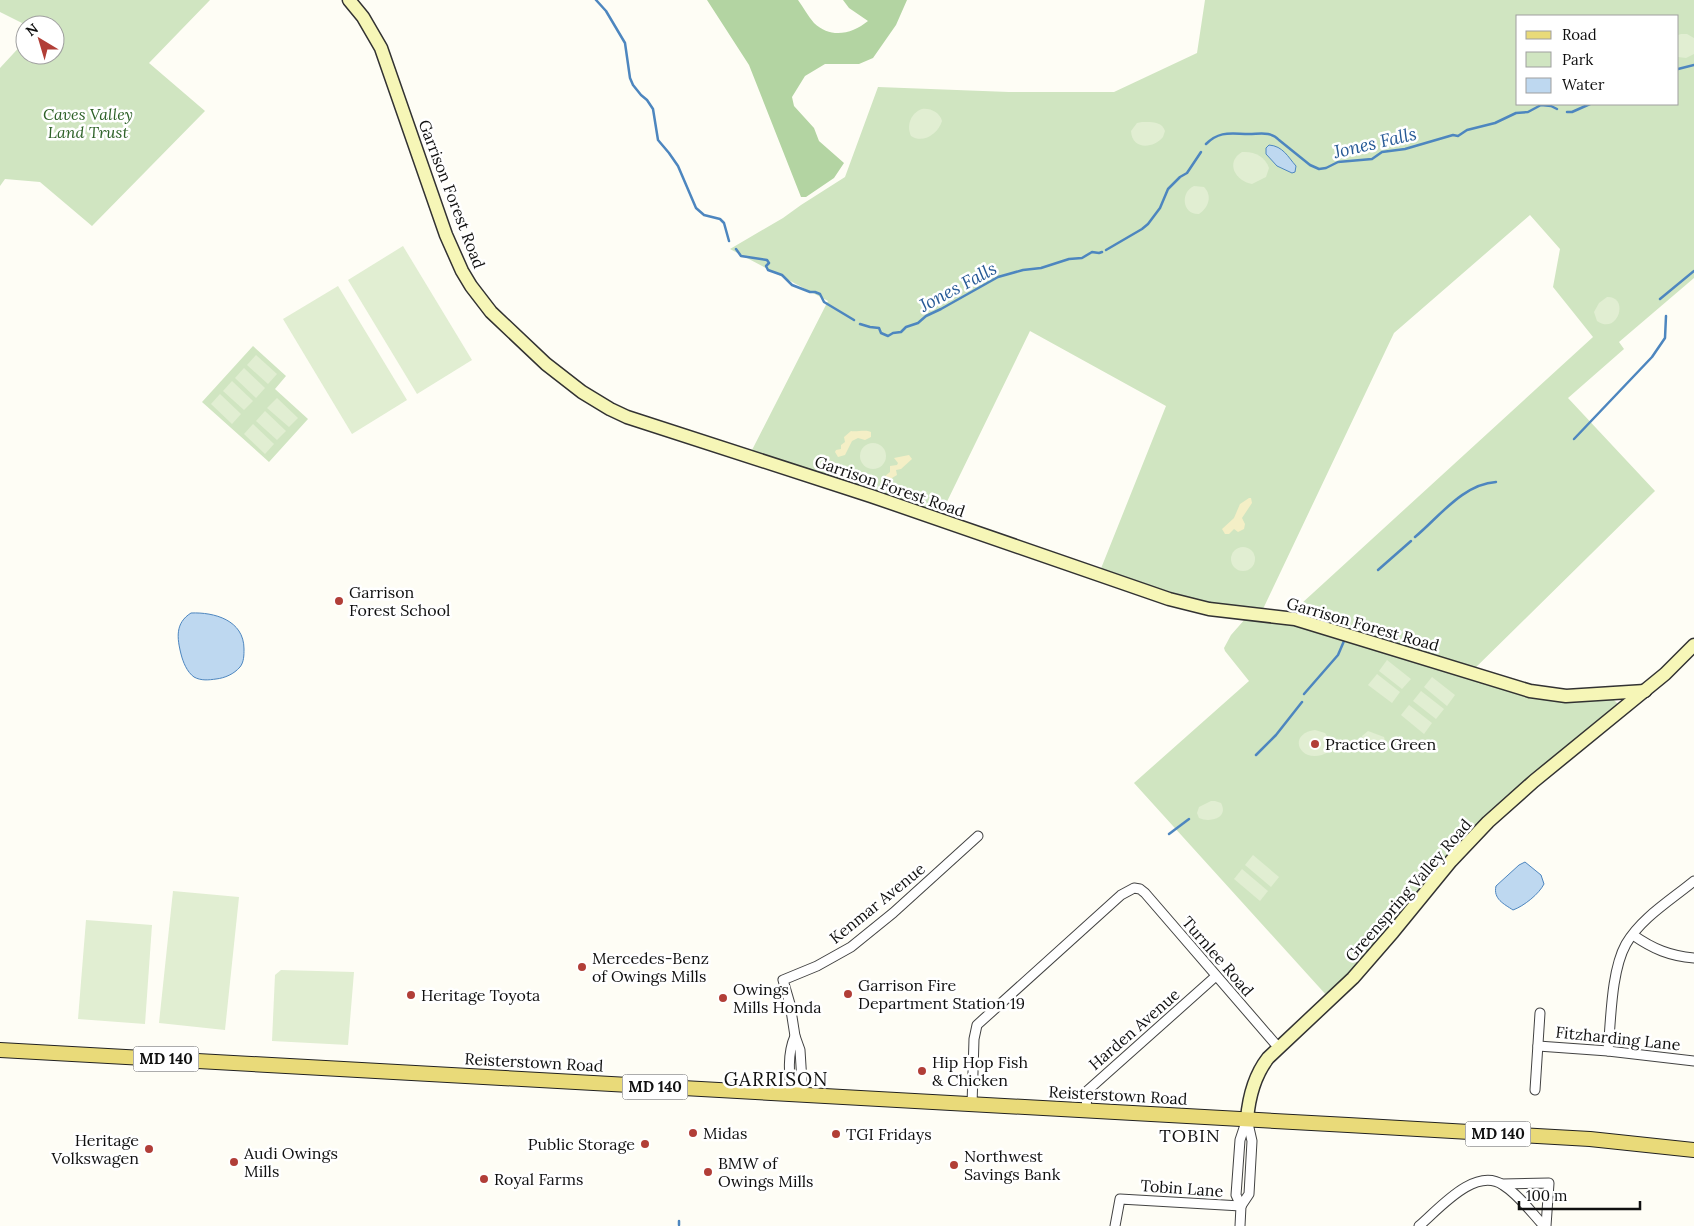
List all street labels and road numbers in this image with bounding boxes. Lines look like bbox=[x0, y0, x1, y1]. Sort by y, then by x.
street label: Garrison Forest Road bbox=[414, 117, 490, 272]
street label: Garrison Forest Road bbox=[812, 451, 968, 521]
street label: Garrison Forest Road bbox=[1284, 593, 1442, 655]
street label: Greenspring Valley Road bbox=[1341, 814, 1476, 965]
street label: Kenmar Avenue bbox=[825, 858, 929, 948]
street label: Turnlee Road bbox=[1178, 912, 1258, 1000]
street label: Harden Avenue bbox=[1084, 984, 1184, 1074]
street label: Fitzharding Lane bbox=[1555, 1021, 1682, 1055]
road number: MD 140 bbox=[134, 1046, 198, 1072]
street label: Reisterstown Road bbox=[464, 1048, 604, 1076]
road number: MD 140 bbox=[622, 1074, 688, 1100]
street label: Reisterstown Road bbox=[1048, 1081, 1188, 1109]
road number: MD 140 bbox=[1466, 1122, 1530, 1146]
street label: Tobin Lane bbox=[1140, 1175, 1224, 1201]

